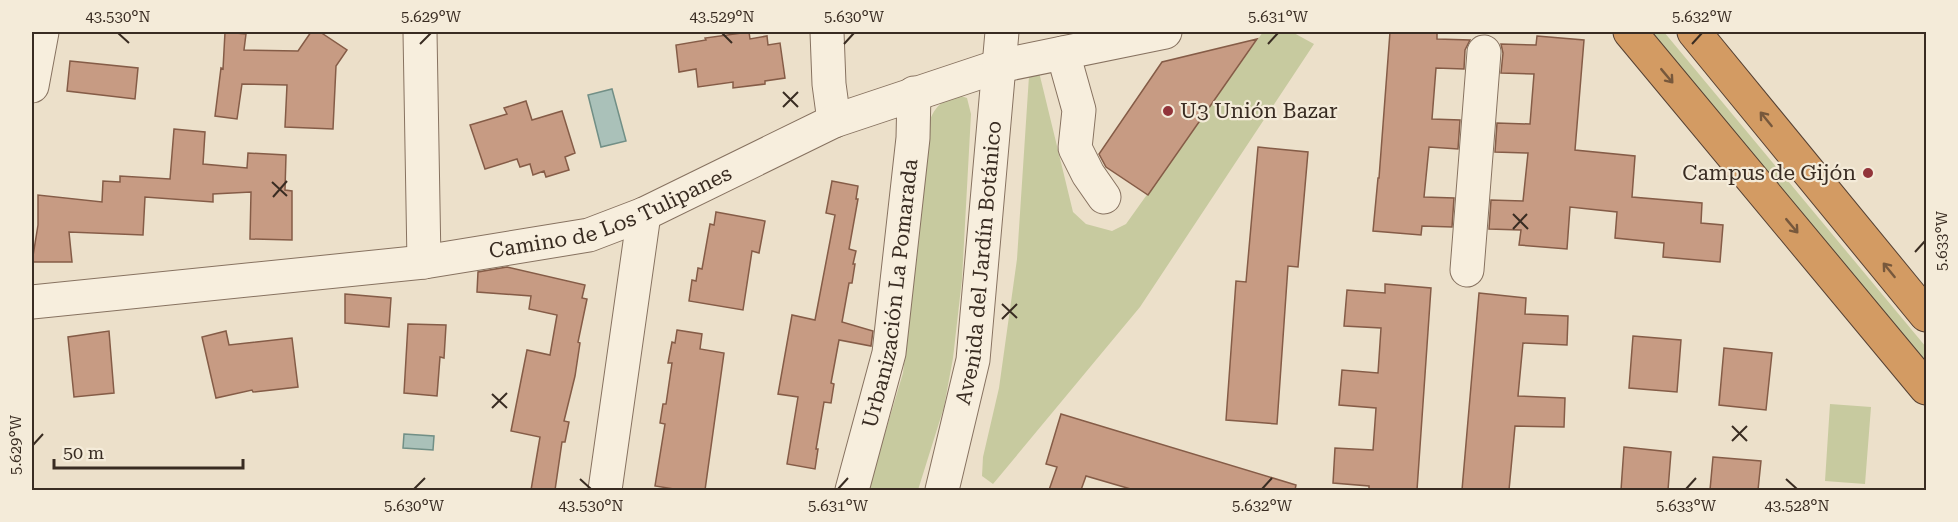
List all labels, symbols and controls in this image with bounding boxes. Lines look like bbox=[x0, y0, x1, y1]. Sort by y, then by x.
text: 43.530°N bbox=[85, 8, 151, 26]
text: 5.629°W bbox=[401, 8, 462, 26]
text: 43.529°N bbox=[689, 8, 755, 26]
text: 5.630°W bbox=[824, 8, 885, 26]
text: 5.631°W bbox=[1248, 8, 1309, 26]
text: 5.632°W bbox=[1672, 8, 1733, 26]
one-way arrow bbox=[1660, 68, 1673, 84]
place label: U3 Unión Bazar bbox=[1180, 99, 1338, 123]
marker: U3 Unión Bazar bbox=[1161, 104, 1175, 118]
one-way arrow bbox=[1759, 111, 1772, 127]
street label: Avenida del Jardín Botánico bbox=[951, 120, 1006, 407]
street label: Urbanización La Pomarada bbox=[857, 157, 923, 431]
street label: Camino de Los Tulipanes bbox=[487, 161, 735, 263]
place label: Campus de Gijón bbox=[1682, 161, 1856, 185]
marker: Campus de Gijón bbox=[1861, 166, 1875, 180]
text: 5.633°W bbox=[1933, 210, 1951, 271]
one-way arrow bbox=[1785, 218, 1798, 234]
one-way arrow bbox=[1883, 262, 1896, 278]
text: 5.629°W bbox=[7, 414, 25, 475]
scale bar bbox=[54, 432, 243, 470]
text: 50 m bbox=[63, 442, 104, 463]
text: 5.630°W bbox=[384, 497, 445, 515]
text: 43.530°N bbox=[558, 497, 624, 515]
text: 5.631°W bbox=[808, 497, 869, 515]
text: 5.632°W bbox=[1232, 497, 1293, 515]
text: 5.633°W bbox=[1656, 497, 1717, 515]
text: 43.528°N bbox=[1764, 497, 1830, 515]

